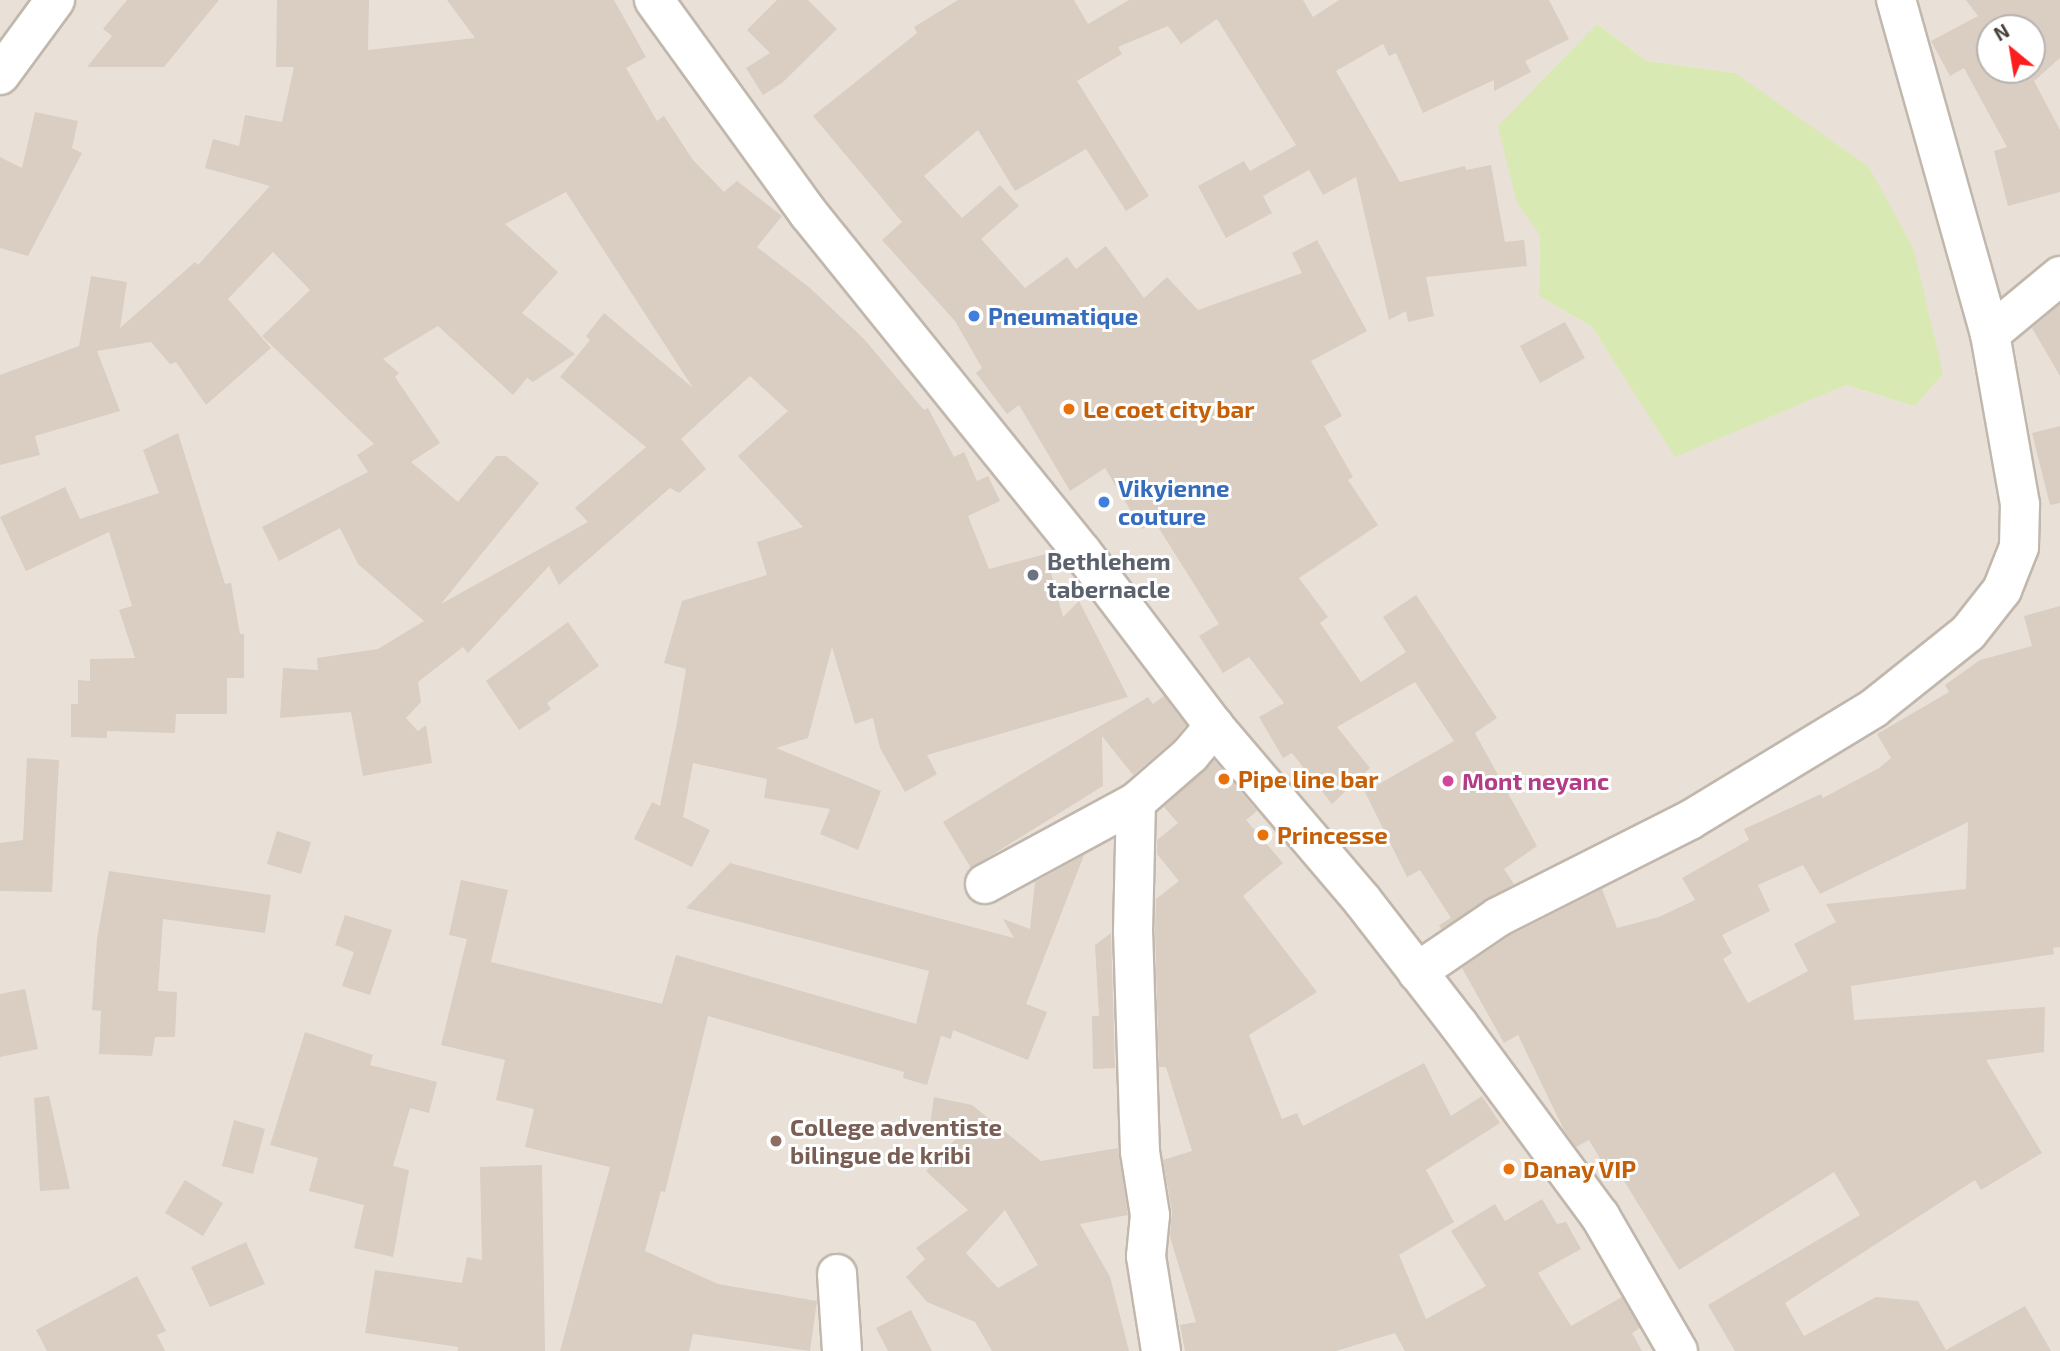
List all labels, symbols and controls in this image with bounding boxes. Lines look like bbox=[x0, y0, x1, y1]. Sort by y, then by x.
north arrow bbox=[1976, 14, 2046, 84]
text: N bbox=[1990, 19, 2013, 46]
place label: Pneumatique bbox=[988, 302, 1138, 330]
marker: Pneumatique bbox=[966, 308, 982, 324]
place label: Le coet city bar bbox=[1083, 395, 1255, 423]
marker: Le coet city bar bbox=[1061, 401, 1077, 417]
place label: Vikyienne couture bbox=[1118, 474, 1230, 530]
marker: Vikyienne couture bbox=[1096, 494, 1112, 510]
place label: Bethlehem tabernacle bbox=[1047, 547, 1171, 603]
marker: Bethlehem tabernacle bbox=[1025, 567, 1041, 583]
place label: Pipe line bar bbox=[1238, 765, 1378, 793]
place label: Mont neyanc bbox=[1462, 767, 1609, 795]
marker: Pipe line bar bbox=[1216, 771, 1232, 787]
marker: Mont neyanc bbox=[1440, 773, 1456, 789]
place label: Princesse bbox=[1277, 821, 1388, 849]
marker: Princesse bbox=[1255, 827, 1271, 843]
place label: College adventiste bilingue de kribi bbox=[790, 1113, 1002, 1169]
marker: College adventiste bilingue de kribi bbox=[768, 1133, 784, 1149]
place label: Danay VIP bbox=[1523, 1155, 1637, 1183]
marker: Danay VIP bbox=[1501, 1161, 1517, 1177]

